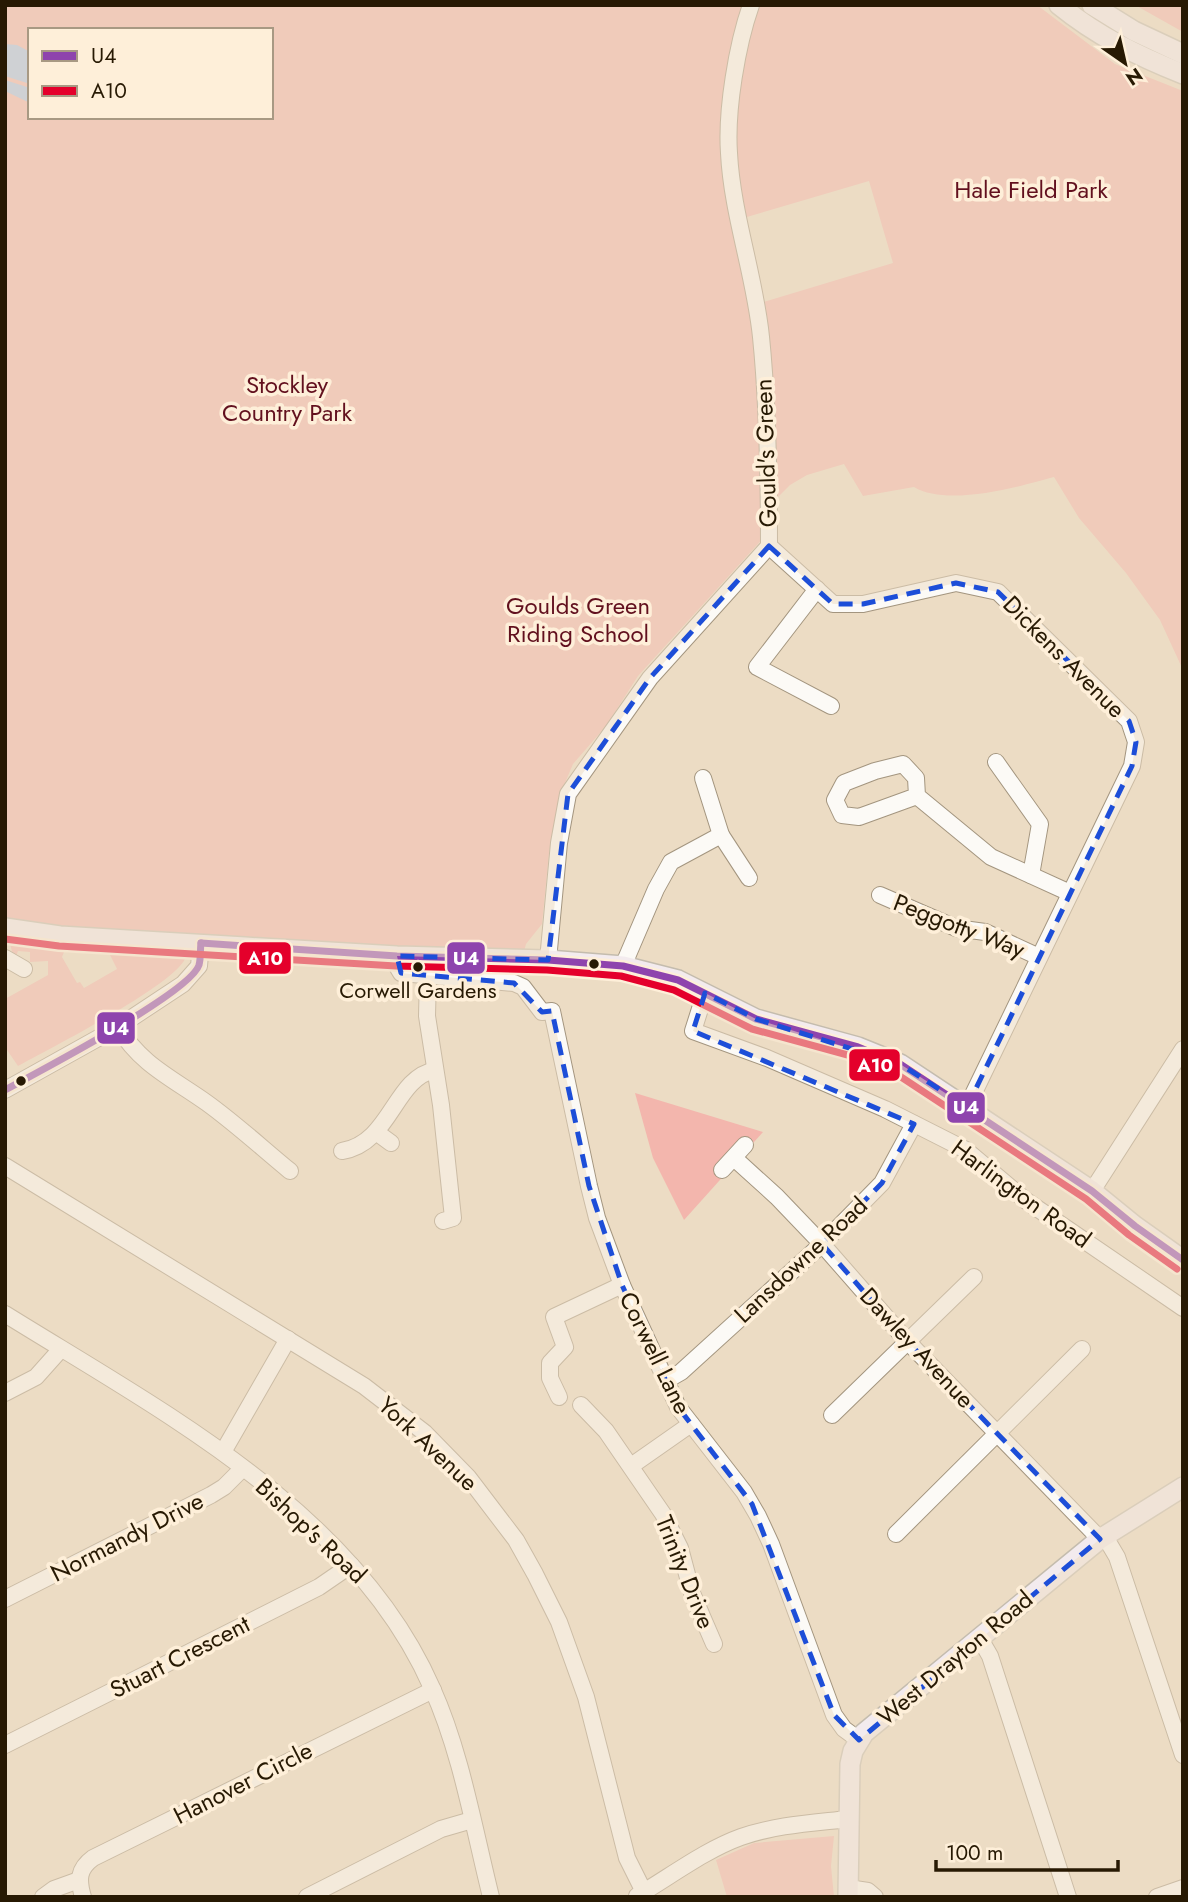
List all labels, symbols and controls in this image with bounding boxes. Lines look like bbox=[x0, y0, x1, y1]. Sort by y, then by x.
legend bbox=[28, 28, 273, 119]
north arrow bbox=[1090, 28, 1160, 98]
text: U4 bbox=[91, 41, 116, 71]
text: N bbox=[1120, 61, 1148, 92]
text: A10 bbox=[91, 76, 127, 106]
park label: Hale Field Park bbox=[954, 172, 1108, 207]
park label: Stockley Country Park bbox=[222, 367, 352, 430]
street label: Gould's Green bbox=[745, 378, 786, 528]
street label: Dickens Avenue bbox=[995, 587, 1134, 726]
park label: Goulds Green Riding School bbox=[506, 588, 650, 651]
street label: Peggotty Way bbox=[889, 884, 1030, 967]
line badge: A10 bbox=[238, 941, 292, 975]
line badge: U4 bbox=[446, 941, 486, 975]
text: A10 bbox=[246, 945, 283, 972]
text: U4 bbox=[453, 945, 479, 972]
unlabelled marker bbox=[587, 957, 601, 971]
marker: Corwell Gardens bbox=[411, 960, 425, 974]
place label: Corwell Gardens bbox=[339, 974, 497, 1006]
line badge: U4 bbox=[96, 1011, 136, 1045]
text: U4 bbox=[103, 1015, 129, 1042]
line badge: A10 bbox=[848, 1048, 901, 1082]
text: A10 bbox=[856, 1052, 893, 1079]
unlabelled marker bbox=[14, 1074, 28, 1088]
line badge: U4 bbox=[946, 1091, 986, 1124]
text: U4 bbox=[953, 1094, 979, 1121]
street label: Harlington Road bbox=[944, 1131, 1098, 1256]
street label: Lansdowne Road bbox=[726, 1188, 875, 1331]
street label: Dawley Avenue bbox=[852, 1279, 983, 1416]
street label: Corwell Lane bbox=[611, 1286, 700, 1420]
street label: York Avenue bbox=[371, 1388, 486, 1499]
street label: Bishop's Road bbox=[248, 1470, 375, 1592]
street label: Normandy Drive bbox=[44, 1483, 209, 1590]
street label: Trinity Drive bbox=[647, 1510, 724, 1634]
street label: West Drayton Road bbox=[869, 1582, 1040, 1733]
street label: Stuart Crescent bbox=[104, 1606, 256, 1707]
street label: Hanover Circle bbox=[167, 1732, 318, 1833]
scale bar bbox=[936, 1828, 1118, 1872]
text: 100 m bbox=[946, 1838, 1003, 1868]

